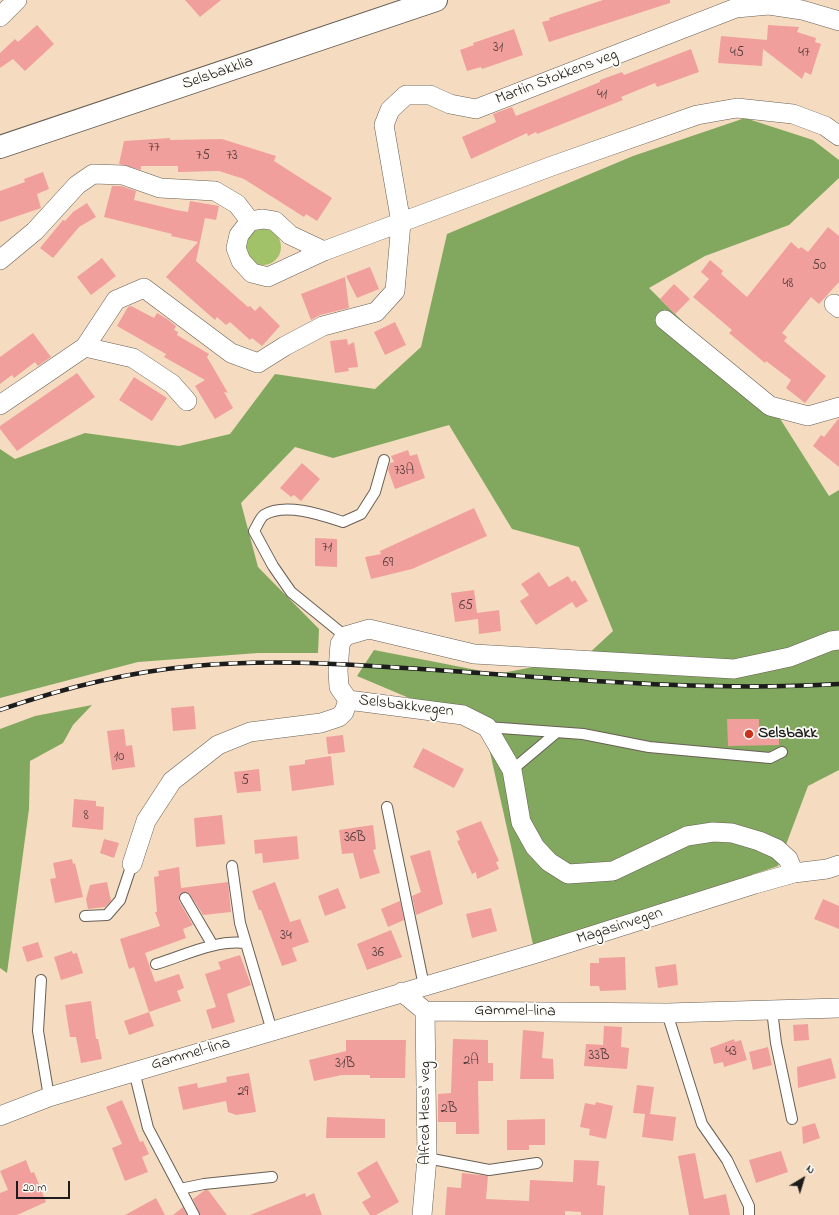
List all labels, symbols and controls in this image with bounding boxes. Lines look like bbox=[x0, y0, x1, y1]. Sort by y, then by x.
house number: 31 bbox=[493, 41, 503, 57]
street label: Martin Stokkens veg bbox=[493, 46, 621, 110]
house number: 45 bbox=[730, 46, 744, 62]
house number: 47 bbox=[798, 46, 810, 62]
street label: Selsbakklia bbox=[180, 53, 256, 95]
house number: 41 bbox=[597, 88, 607, 104]
house number: 77 bbox=[148, 141, 160, 157]
house number: 75 bbox=[196, 149, 210, 165]
house number: 73 bbox=[226, 149, 238, 165]
house number: 50 bbox=[812, 259, 826, 275]
house number: 48 bbox=[782, 277, 794, 293]
house number: 73A bbox=[394, 464, 414, 480]
house number: 71 bbox=[322, 541, 332, 557]
house number: 69 bbox=[383, 556, 393, 572]
house number: 65 bbox=[459, 599, 473, 615]
street label: Selsbakkvegen bbox=[357, 692, 455, 722]
place label: Selsbakk bbox=[758, 724, 817, 744]
marker: Selsbakk bbox=[743, 728, 755, 740]
house number: 10 bbox=[114, 750, 124, 766]
house number: 5 bbox=[241, 774, 249, 790]
house number: 8 bbox=[83, 809, 89, 825]
house number: 36B bbox=[344, 831, 366, 847]
street label: Magasinvegen bbox=[575, 904, 665, 950]
house number: 34 bbox=[280, 929, 292, 945]
house number: 36 bbox=[372, 946, 384, 962]
street label: Gammel-lina bbox=[474, 1002, 556, 1022]
street label: Gammel-lina bbox=[149, 1035, 233, 1075]
house number: 43 bbox=[725, 1045, 737, 1061]
house number: 33B bbox=[589, 1049, 609, 1065]
house number: 2A bbox=[463, 1054, 479, 1070]
house number: 31B bbox=[335, 1057, 355, 1073]
street label: Alfred Hess' veg bbox=[416, 1061, 436, 1165]
house number: 29 bbox=[237, 1085, 249, 1101]
house number: 2B bbox=[441, 1102, 457, 1118]
north arrow bbox=[783, 1159, 823, 1199]
text: N bbox=[803, 1161, 818, 1178]
scale bar bbox=[18, 1173, 72, 1199]
text: 20 m bbox=[23, 1179, 46, 1197]

